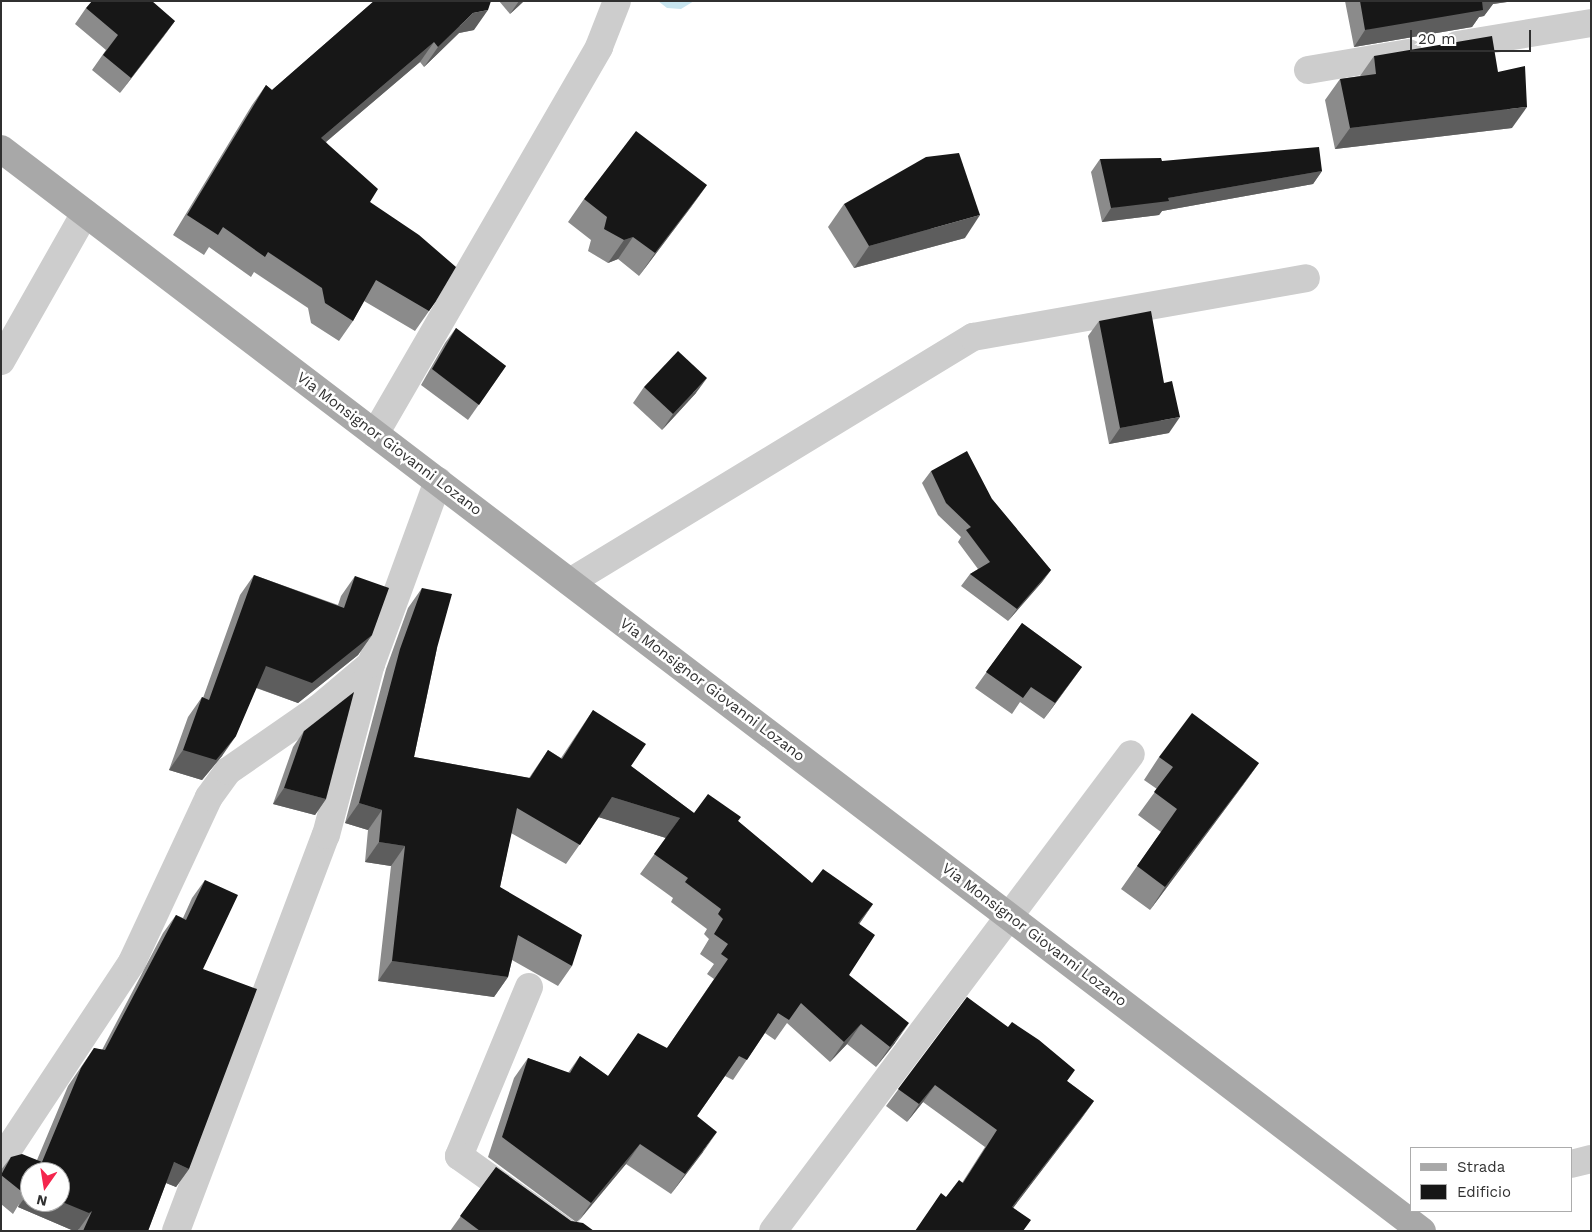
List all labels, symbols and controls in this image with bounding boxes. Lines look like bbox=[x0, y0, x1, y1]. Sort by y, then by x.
scale bar bbox=[1412, 20, 1533, 52]
text: 20 m bbox=[1418, 30, 1456, 48]
street label: Via Monsignor Giovanni Lozano bbox=[293, 368, 485, 520]
street label: Via Monsignor Giovanni Lozano bbox=[616, 614, 808, 766]
street label: Via Monsignor Giovanni Lozano bbox=[938, 859, 1130, 1011]
legend bbox=[1410, 1147, 1572, 1212]
text: Strada bbox=[1457, 1158, 1505, 1176]
north arrow bbox=[20, 1162, 70, 1212]
text: Edificio bbox=[1457, 1183, 1511, 1201]
text: N bbox=[35, 1192, 49, 1210]

